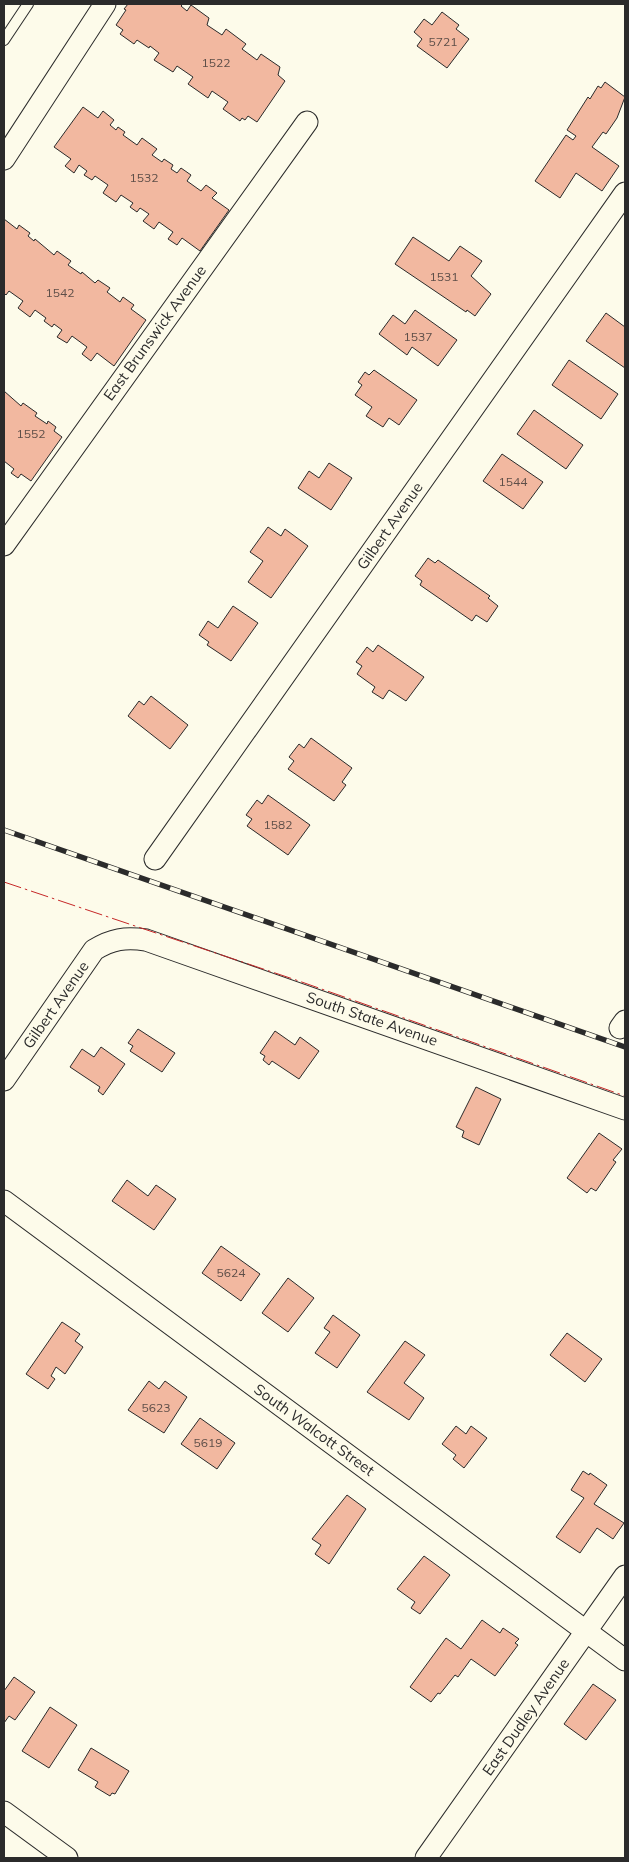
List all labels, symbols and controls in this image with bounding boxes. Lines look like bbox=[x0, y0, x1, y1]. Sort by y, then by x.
house number: 5721 bbox=[429, 34, 457, 49]
house number: 1522 bbox=[202, 55, 230, 70]
house number: 1532 bbox=[130, 170, 158, 185]
street label: East Brunswick Avenue bbox=[99, 261, 210, 404]
house number: 1531 bbox=[430, 269, 458, 284]
house number: 1542 bbox=[46, 285, 74, 300]
house number: 1537 bbox=[404, 329, 432, 344]
house number: 1552 bbox=[17, 426, 45, 441]
house number: 1544 bbox=[499, 474, 527, 489]
street label: Gilbert Avenue bbox=[352, 478, 427, 573]
house number: 1582 bbox=[264, 817, 292, 832]
street label: Gilbert Avenue bbox=[18, 957, 93, 1052]
street label: South State Avenue bbox=[304, 987, 440, 1050]
house number: 5624 bbox=[217, 1265, 245, 1280]
street label: South Walcott Street bbox=[250, 1379, 378, 1480]
house number: 5623 bbox=[142, 1400, 170, 1415]
house number: 5619 bbox=[194, 1435, 222, 1450]
street label: East Dudley Avenue bbox=[478, 1654, 573, 1779]

